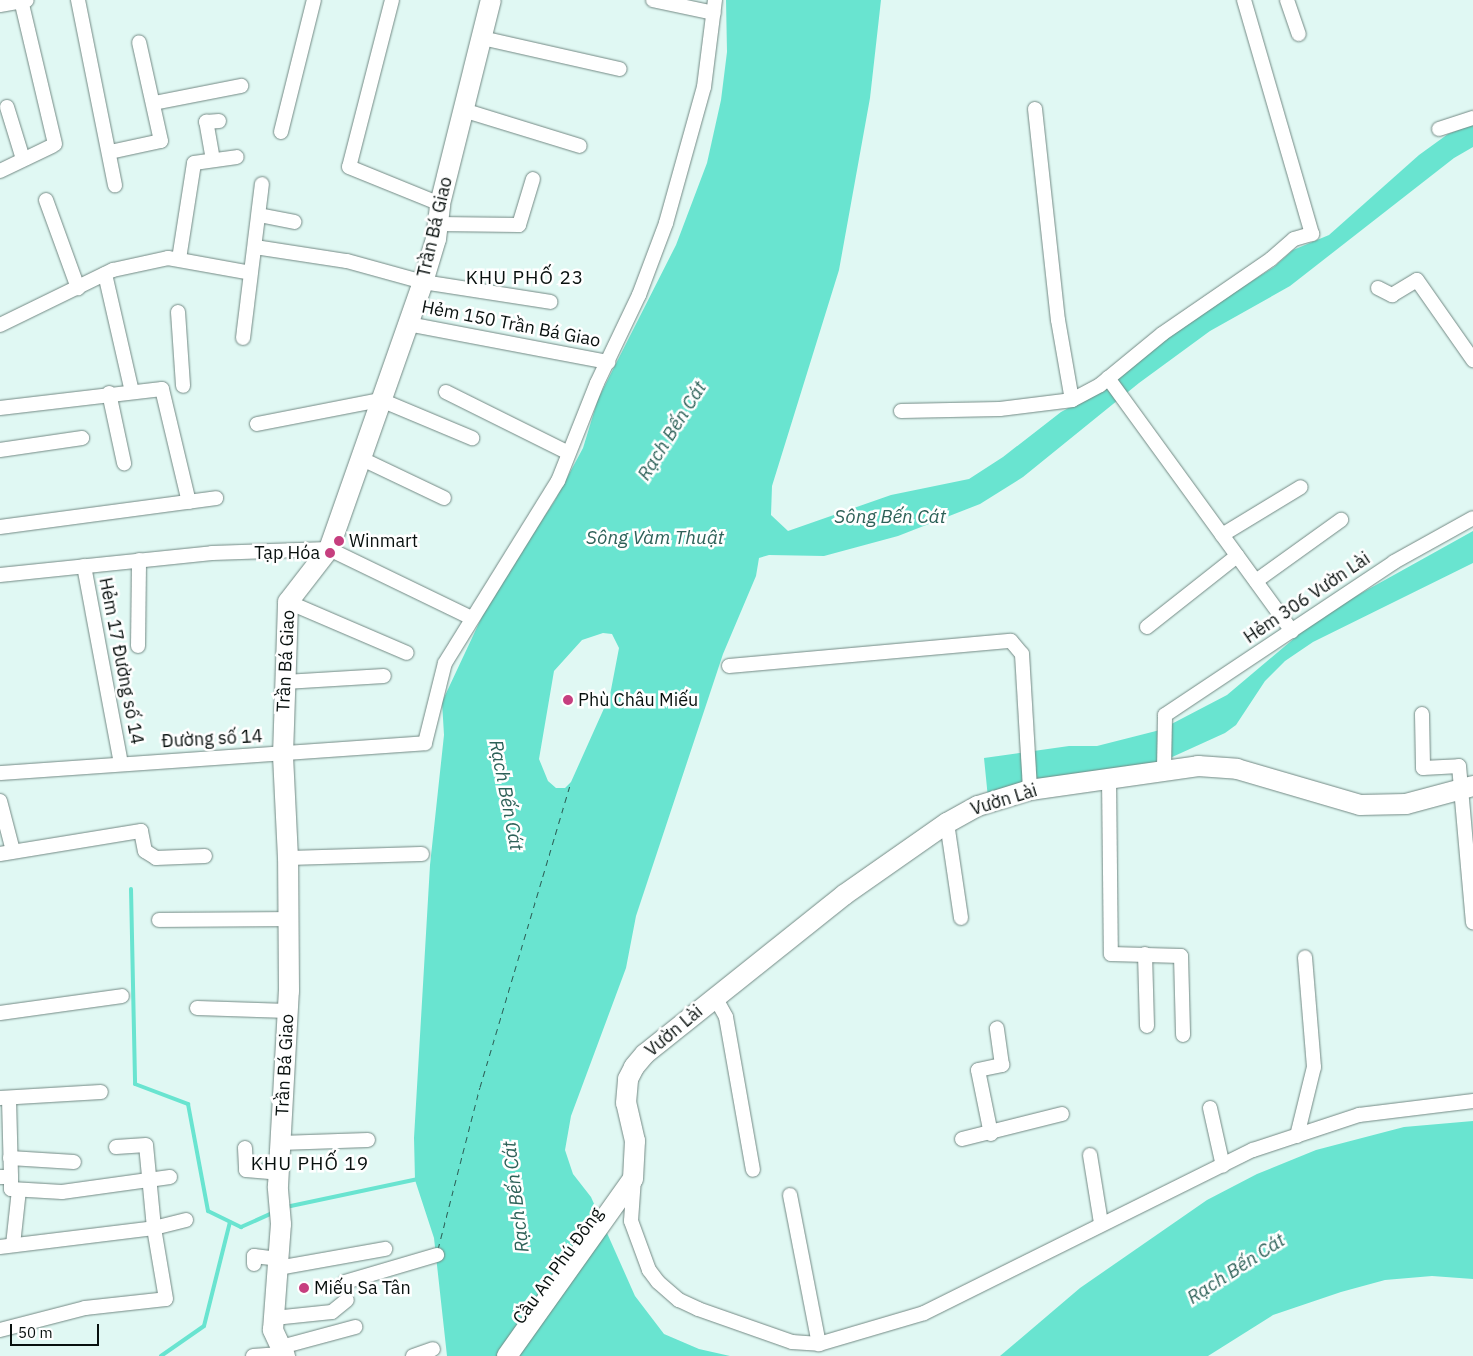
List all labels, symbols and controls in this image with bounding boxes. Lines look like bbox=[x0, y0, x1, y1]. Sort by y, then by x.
street label: Trần Bá Giao bbox=[413, 175, 457, 279]
district label: KHU PHỐ 23 bbox=[464, 267, 586, 289]
street label: Hẻm 150 Trần Bá Giao bbox=[420, 296, 602, 352]
water label: Rạch Bến Cát bbox=[633, 377, 711, 485]
water label: Sông Bến Cát bbox=[834, 506, 946, 528]
water label: Sông Vàm Thuật bbox=[586, 527, 724, 549]
place label: Winmart bbox=[349, 530, 418, 552]
marker: Winmart bbox=[333, 535, 345, 547]
place label: Tạp Hóa bbox=[254, 542, 320, 564]
marker: Tạp Hóa bbox=[324, 547, 336, 559]
street label: Hẻm 306 Vườn Lài bbox=[1240, 548, 1374, 648]
street label: Hẻm 17 Đường số 14 bbox=[94, 576, 148, 746]
street label: Trần Bá Giao bbox=[273, 609, 299, 713]
place label: Phù Châu Miếu bbox=[578, 689, 698, 711]
marker: Phù Châu Miếu bbox=[562, 694, 574, 706]
street label: Đường số 14 bbox=[161, 726, 263, 752]
water label: Rạch Bến Cát bbox=[484, 738, 528, 852]
street label: Vườn Lài bbox=[968, 780, 1040, 820]
street label: Vườn Lài bbox=[641, 1001, 707, 1061]
street label: Trần Bá Giao bbox=[272, 1013, 298, 1117]
water label: Rạch Bến Cát bbox=[498, 1140, 534, 1254]
district label: KHU PHỐ 19 bbox=[249, 1153, 371, 1175]
street label: Cầu An Phú Đông bbox=[508, 1203, 608, 1329]
water label: Rạch Bến Cát bbox=[1183, 1229, 1289, 1309]
place label: Miếu Sa Tân bbox=[314, 1277, 411, 1299]
marker: Miếu Sa Tân bbox=[298, 1282, 310, 1294]
scale bar bbox=[12, 1314, 101, 1346]
text: 50 m bbox=[18, 1323, 53, 1342]

